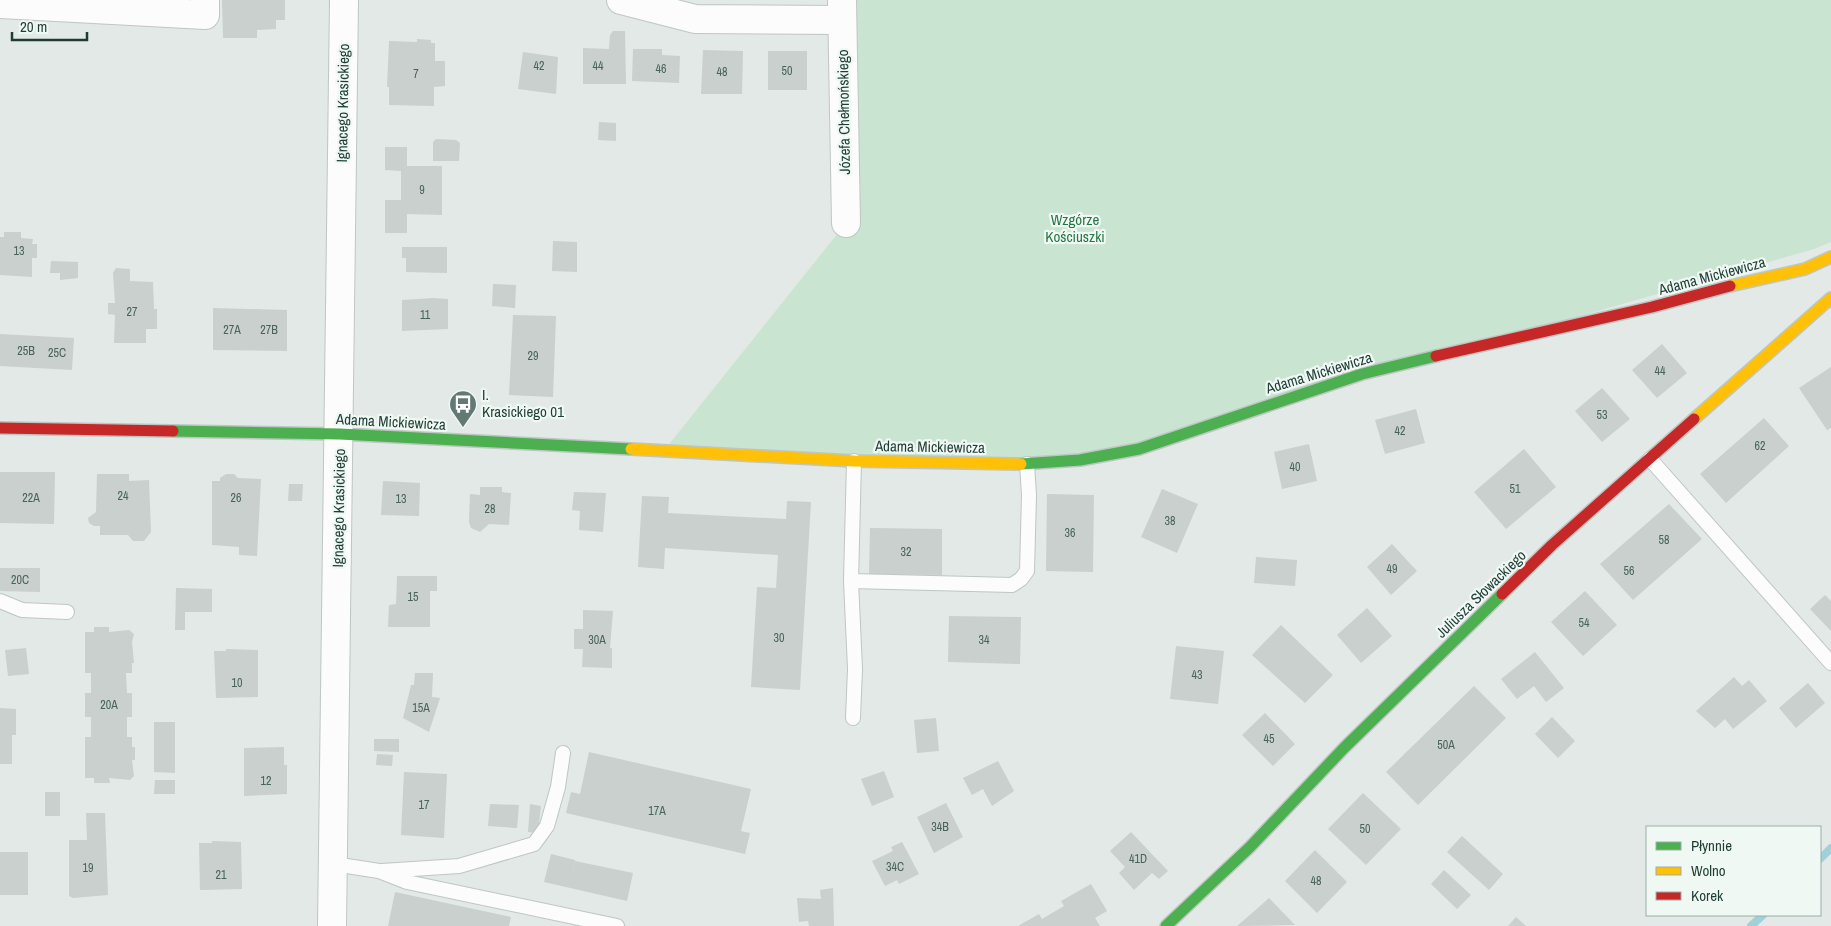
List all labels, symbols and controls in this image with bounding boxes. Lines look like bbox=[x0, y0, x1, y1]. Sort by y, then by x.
scale bar bbox=[12, 10, 88, 42]
text: 20 m bbox=[20, 16, 47, 37]
street label: Ignacego Krasickiego bbox=[331, 43, 354, 163]
street label: Józefa Chełmońskiego bbox=[832, 49, 855, 175]
house number: 42 bbox=[534, 58, 544, 74]
house number: 44 bbox=[593, 58, 604, 74]
house number: 46 bbox=[656, 61, 666, 77]
house number: 50 bbox=[782, 63, 792, 79]
house number: 48 bbox=[717, 64, 727, 80]
house number: 7 bbox=[413, 66, 419, 82]
house number: 9 bbox=[419, 182, 425, 198]
park label: Wzgórze Kościuszki bbox=[1045, 209, 1105, 247]
house number: 13 bbox=[14, 243, 24, 259]
street label: Adama Mickiewicza bbox=[1655, 251, 1768, 300]
house number: 27 bbox=[127, 304, 138, 320]
house number: 11 bbox=[420, 307, 431, 323]
house number: 27A bbox=[223, 322, 241, 338]
house number: 27B bbox=[260, 322, 278, 338]
house number: 25B bbox=[17, 343, 35, 359]
house number: 25C bbox=[48, 345, 66, 361]
street label: Adama Mickiewicza bbox=[1262, 346, 1375, 399]
house number: 29 bbox=[528, 348, 538, 364]
house number: 44 bbox=[1655, 363, 1666, 379]
place label: I. Krasickiego 01 bbox=[482, 384, 564, 422]
bus stop icon: I. Krasickiego 01 bbox=[448, 389, 478, 428]
house number: 53 bbox=[1597, 407, 1607, 423]
street label: Adama Mickiewicza bbox=[335, 408, 447, 435]
house number: 42 bbox=[1395, 423, 1405, 439]
street label: Adama Mickiewicza bbox=[874, 435, 985, 458]
house number: 62 bbox=[1755, 438, 1765, 454]
street label: Ignacego Krasickiego bbox=[327, 448, 350, 568]
house number: 40 bbox=[1290, 459, 1300, 475]
house number: 51 bbox=[1510, 481, 1521, 497]
house number: 24 bbox=[118, 488, 129, 504]
house number: 22A bbox=[22, 490, 40, 506]
house number: 26 bbox=[231, 490, 241, 506]
house number: 13 bbox=[396, 491, 406, 507]
house number: 28 bbox=[485, 501, 495, 517]
house number: 38 bbox=[1165, 513, 1175, 529]
house number: 36 bbox=[1065, 525, 1075, 541]
house number: 58 bbox=[1659, 532, 1669, 548]
house number: 32 bbox=[901, 544, 911, 560]
street label: Juliusza Słowackiego bbox=[1431, 545, 1531, 642]
house number: 49 bbox=[1387, 561, 1397, 577]
house number: 56 bbox=[1624, 563, 1634, 579]
house number: 20C bbox=[11, 572, 29, 588]
house number: 15 bbox=[408, 589, 419, 605]
house number: 54 bbox=[1579, 615, 1590, 631]
house number: 30 bbox=[774, 630, 784, 646]
house number: 30A bbox=[588, 632, 606, 648]
house number: 34 bbox=[979, 632, 990, 648]
house number: 43 bbox=[1192, 667, 1202, 683]
house number: 10 bbox=[232, 675, 242, 691]
house number: 20A bbox=[100, 697, 118, 713]
house number: 15A bbox=[412, 700, 430, 716]
house number: 45 bbox=[1264, 731, 1275, 747]
house number: 50A bbox=[1437, 737, 1455, 753]
house number: 12 bbox=[261, 773, 271, 789]
house number: 17 bbox=[419, 797, 430, 813]
house number: 17A bbox=[648, 803, 666, 819]
house number: 34B bbox=[931, 819, 949, 835]
house number: 50 bbox=[1360, 821, 1370, 837]
legend bbox=[1646, 826, 1821, 916]
text: Płynnie bbox=[1691, 835, 1732, 856]
house number: 41D bbox=[1129, 851, 1147, 867]
house number: 34C bbox=[886, 859, 904, 875]
house number: 19 bbox=[83, 860, 93, 876]
text: Wolno bbox=[1691, 860, 1726, 881]
house number: 21 bbox=[216, 867, 227, 883]
house number: 48 bbox=[1311, 873, 1321, 889]
text: Korek bbox=[1691, 885, 1724, 906]

